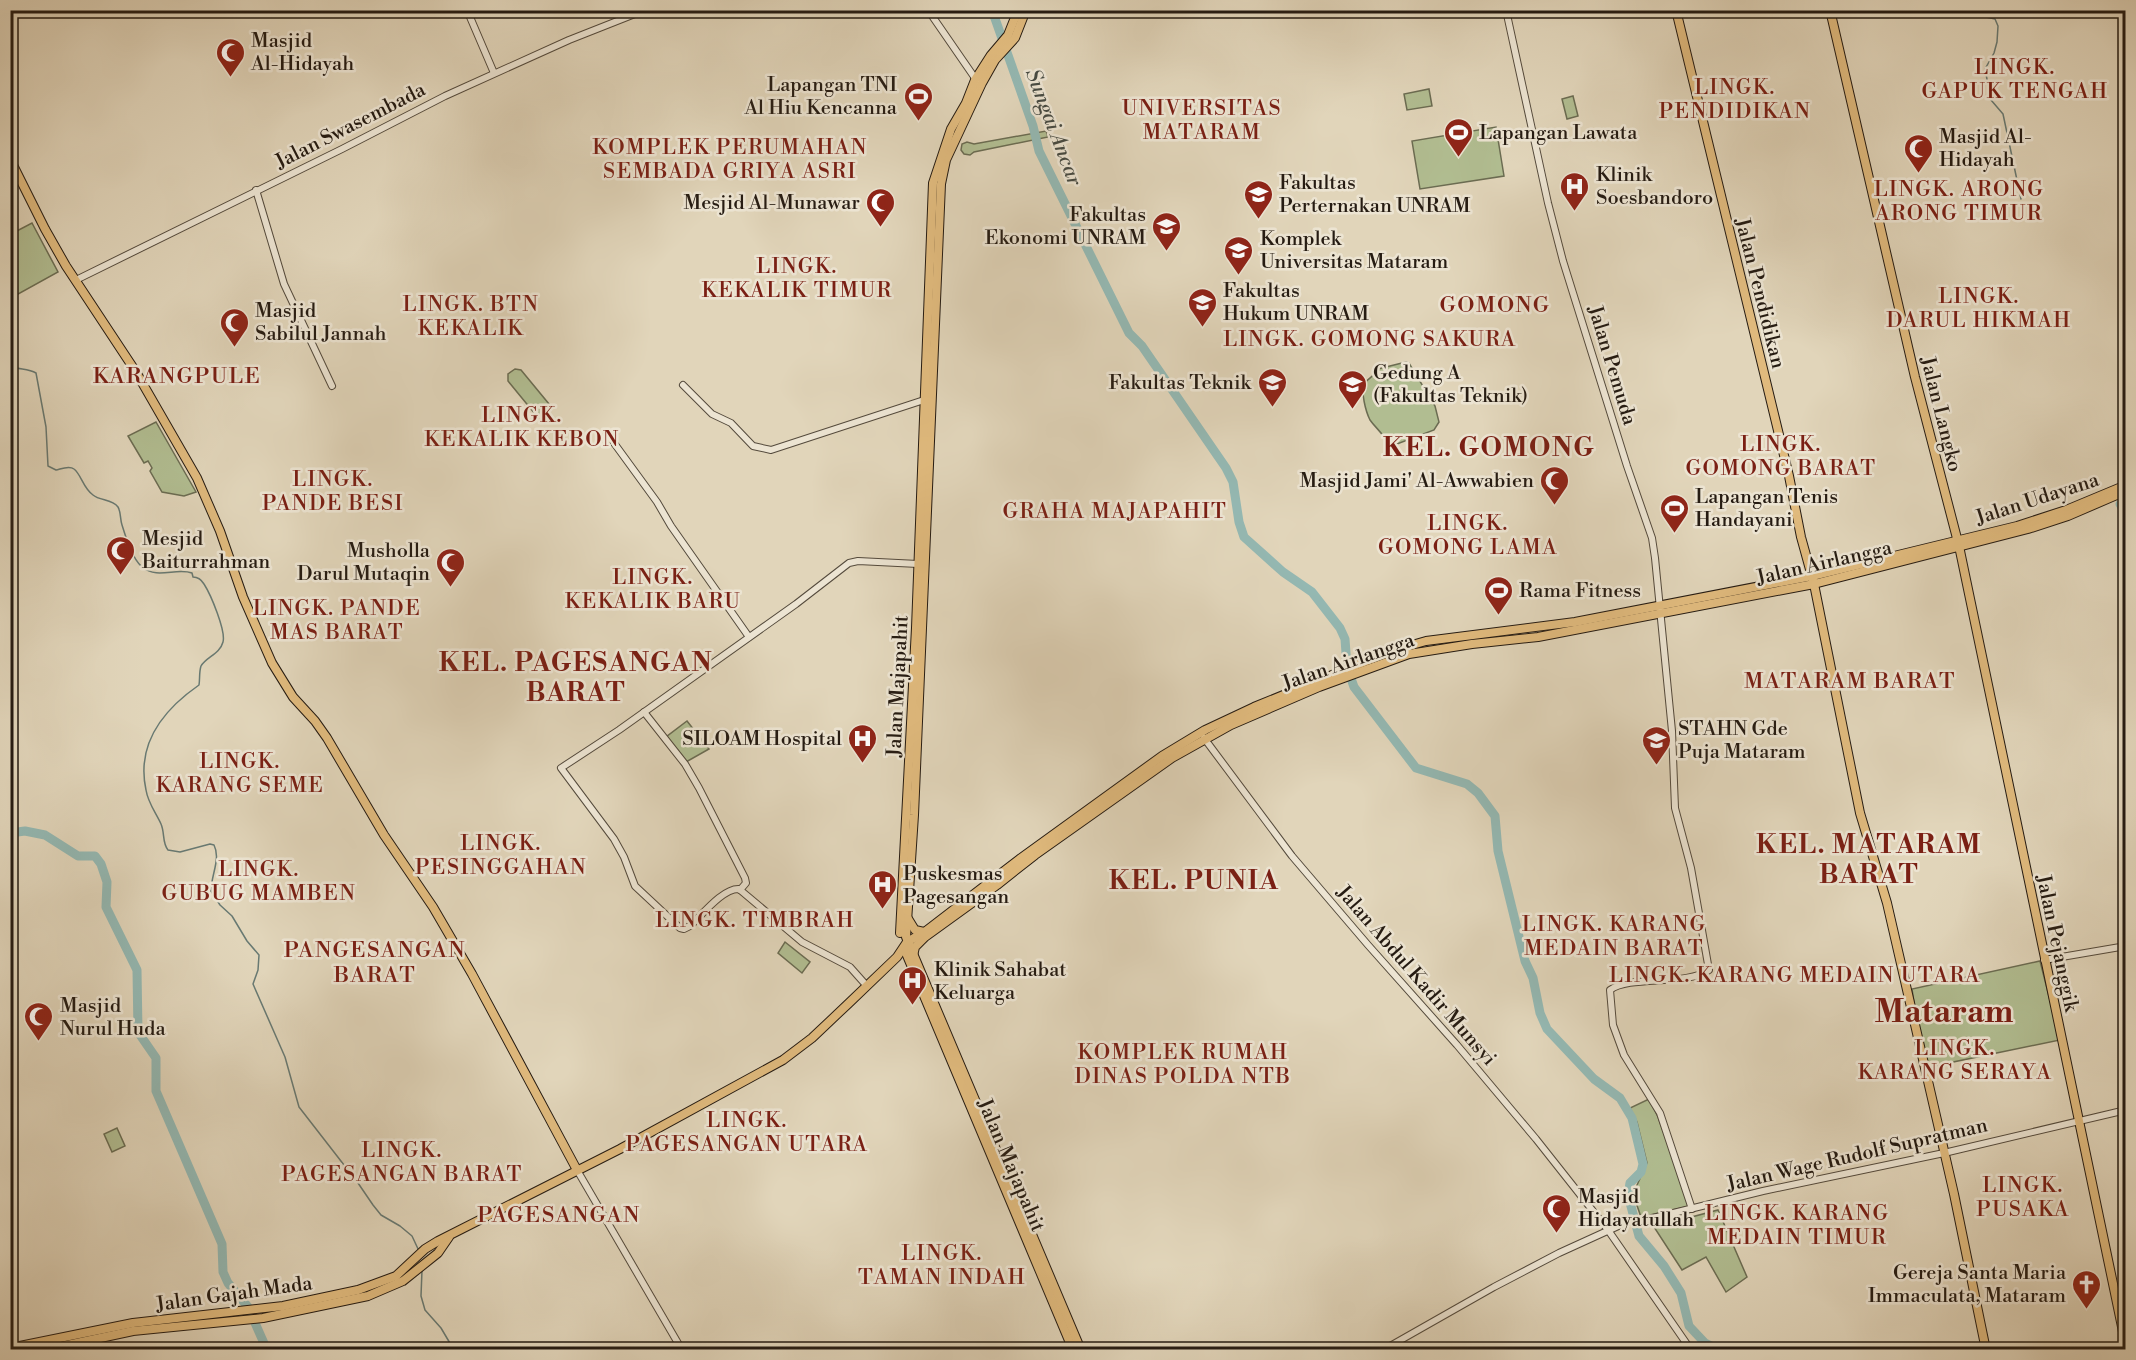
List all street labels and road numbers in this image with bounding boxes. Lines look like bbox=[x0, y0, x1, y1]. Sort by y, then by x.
street label: Jalan Swasembada bbox=[270, 77, 431, 175]
street label: Jalan Pendidikan bbox=[1729, 215, 1790, 371]
street label: Jalan Pemuda bbox=[1581, 302, 1642, 429]
street label: Jalan Langko bbox=[1914, 353, 1967, 475]
street label: Jalan Udayana bbox=[1972, 467, 2103, 531]
street label: Jalan Airlangga bbox=[1753, 536, 1895, 591]
street label: Jalan Majapahit bbox=[882, 614, 915, 759]
street label: Jalan Airlangga bbox=[1278, 628, 1419, 697]
street label: Jalan Pejanggik bbox=[2030, 871, 2084, 1016]
street label: Jalan Abdul Kadir Munsyi bbox=[1330, 880, 1501, 1072]
street label: Jalan Majapahit bbox=[971, 1094, 1050, 1236]
street label: Jalan Wage Rudolf Supratman bbox=[1724, 1113, 1990, 1198]
street label: Jalan Gajah Mada bbox=[154, 1271, 315, 1318]

